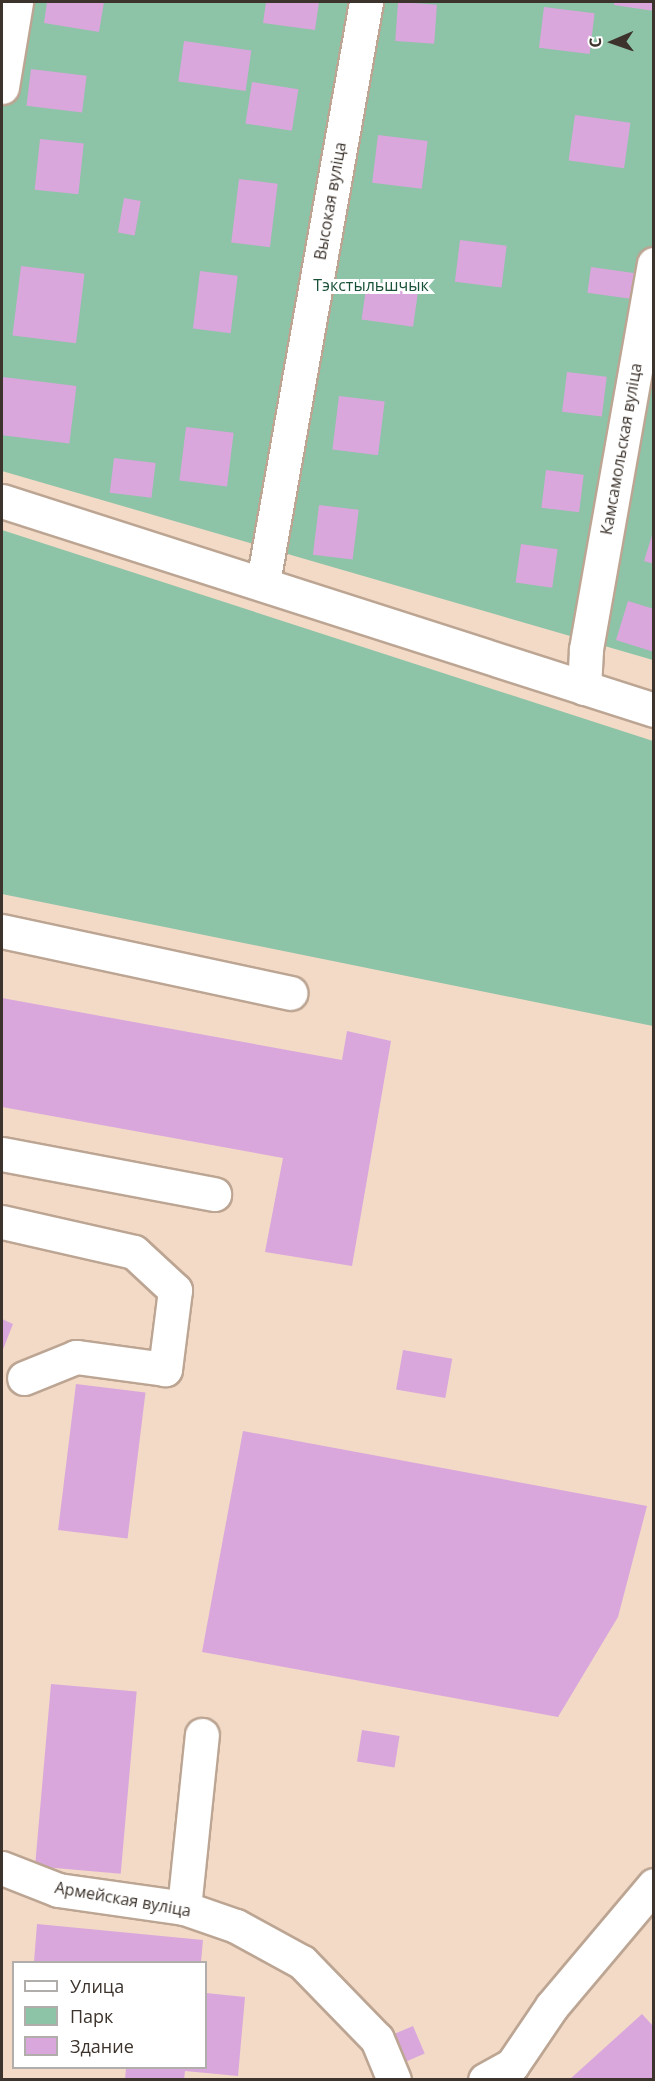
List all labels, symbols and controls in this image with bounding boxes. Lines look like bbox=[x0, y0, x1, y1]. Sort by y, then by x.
north arrow bbox=[583, 12, 643, 72]
text: С bbox=[584, 37, 606, 48]
street label: Высокая вуліца bbox=[310, 141, 350, 261]
park label: Тэкстыльшчык bbox=[313, 275, 429, 295]
street label: Камсамольская вуліца bbox=[596, 362, 646, 536]
street label: Армейская вуліца bbox=[53, 1878, 193, 1920]
legend bbox=[12, 1961, 207, 2069]
text: Улица bbox=[70, 1974, 124, 1998]
text: Парк bbox=[70, 2004, 113, 2028]
text: Здание bbox=[70, 2034, 134, 2058]

